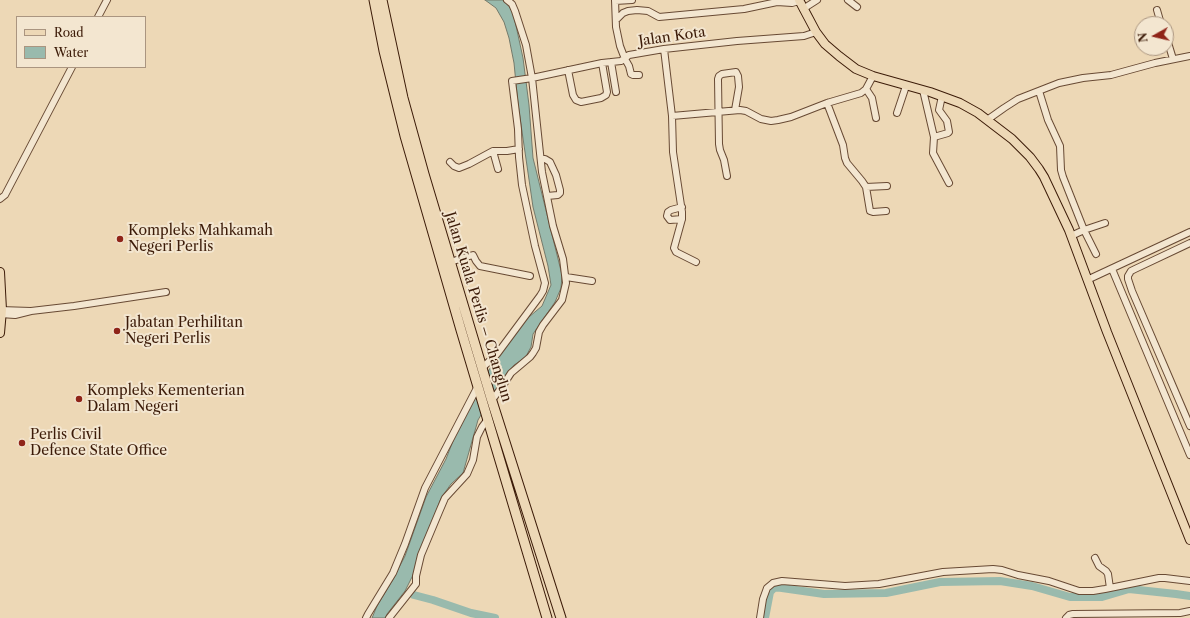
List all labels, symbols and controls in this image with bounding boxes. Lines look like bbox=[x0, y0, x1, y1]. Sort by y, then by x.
legend bbox=[16, 16, 146, 68]
north arrow bbox=[1134, 16, 1174, 56]
street label: Jalan Kota bbox=[637, 24, 707, 50]
text: Road bbox=[54, 25, 84, 40]
text: N bbox=[1136, 32, 1151, 43]
text: Water bbox=[54, 45, 88, 60]
street label: Jalan Kuala Perlis – Changlun bbox=[441, 210, 515, 404]
place label: Kompleks Mahkamah Negeri Perlis bbox=[128, 223, 273, 256]
marker: Kompleks Mahkamah Negeri Perlis bbox=[115, 234, 125, 244]
place label: Jabatan Perhilitan Negeri Perlis bbox=[125, 315, 243, 348]
marker: Jabatan Perhilitan Negeri Perlis bbox=[112, 326, 122, 336]
place label: Kompleks Kementerian Dalam Negeri bbox=[87, 383, 245, 416]
marker: Kompleks Kementerian Dalam Negeri bbox=[74, 394, 84, 404]
place label: Perlis Civil Defence State Office bbox=[30, 427, 167, 460]
marker: Perlis Civil Defence State Office bbox=[17, 438, 27, 448]

